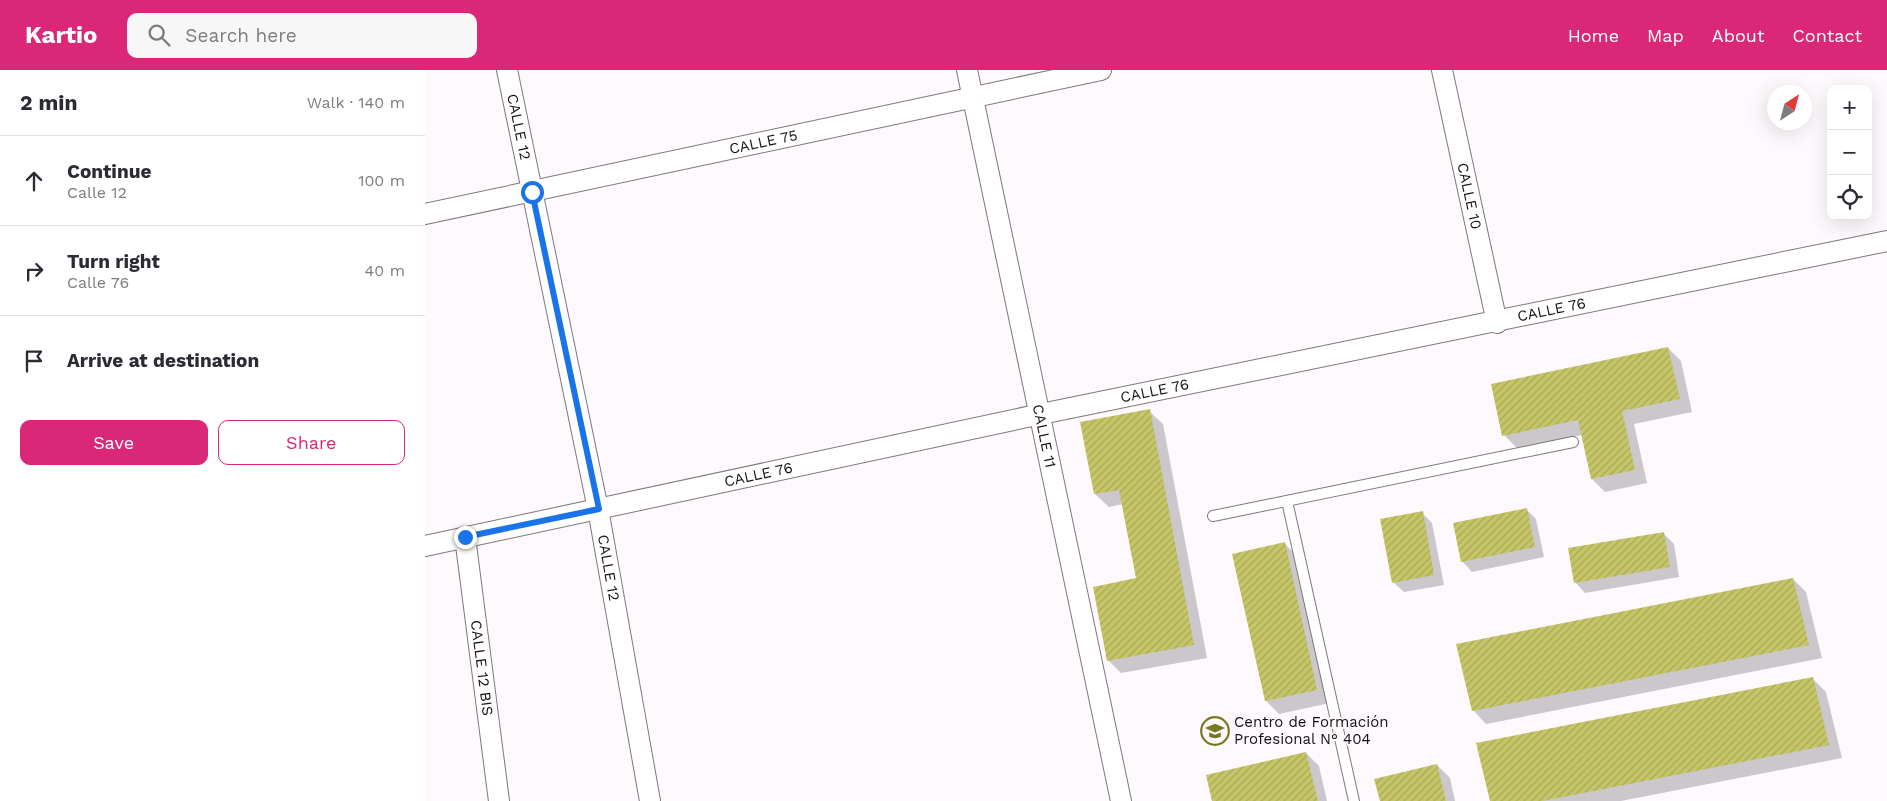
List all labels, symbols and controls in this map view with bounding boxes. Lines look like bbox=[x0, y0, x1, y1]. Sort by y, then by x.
search box bbox=[127, 13, 477, 58]
text: Kartio bbox=[25, 21, 97, 49]
icon: search bbox=[145, 21, 173, 49]
text: Search here bbox=[185, 24, 297, 47]
text: Home bbox=[1568, 25, 1619, 46]
text: Map bbox=[1647, 25, 1684, 46]
text: About bbox=[1712, 25, 1764, 46]
text: Contact bbox=[1792, 25, 1862, 46]
north arrow bbox=[1767, 85, 1812, 130]
map controls bbox=[1827, 85, 1872, 220]
button: + bbox=[1827, 85, 1872, 130]
text: 2 min bbox=[20, 90, 77, 115]
street label: CALLE 12 bbox=[503, 92, 534, 162]
text: Walk · 140 m bbox=[307, 93, 405, 112]
street label: CALLE 75 bbox=[728, 126, 799, 158]
button: − bbox=[1827, 130, 1872, 175]
text: Continue bbox=[67, 160, 151, 183]
street label: CALLE 10 bbox=[1453, 161, 1485, 231]
icon: ahead bbox=[20, 167, 48, 195]
text: 100 m bbox=[358, 171, 405, 190]
button: locate bbox=[1827, 175, 1872, 220]
route start bbox=[521, 181, 544, 204]
text: Calle 12 bbox=[67, 183, 127, 202]
text: Turn right bbox=[67, 250, 160, 273]
icon: right bbox=[20, 257, 48, 285]
text: 40 m bbox=[365, 261, 405, 280]
text: Calle 76 bbox=[67, 273, 129, 292]
street label: CALLE 76 bbox=[1516, 294, 1587, 325]
icon: arrive bbox=[20, 347, 48, 375]
text: Arrive at destination bbox=[67, 349, 259, 372]
street label: CALLE 76 bbox=[1119, 375, 1191, 407]
street label: CALLE 11 bbox=[1029, 403, 1060, 469]
button: Save bbox=[20, 420, 208, 465]
button: Share bbox=[218, 420, 405, 465]
street label: CALLE 76 bbox=[723, 458, 794, 491]
route end bbox=[454, 526, 477, 549]
street label: CALLE 12 bbox=[594, 533, 623, 602]
street label: CALLE 12 BIS bbox=[467, 619, 497, 717]
place label: Centro de Formación Profesional N° 404 bbox=[1234, 713, 1389, 748]
school or university icon: Centro de Formación Profesional N° 404 bbox=[1200, 716, 1230, 746]

